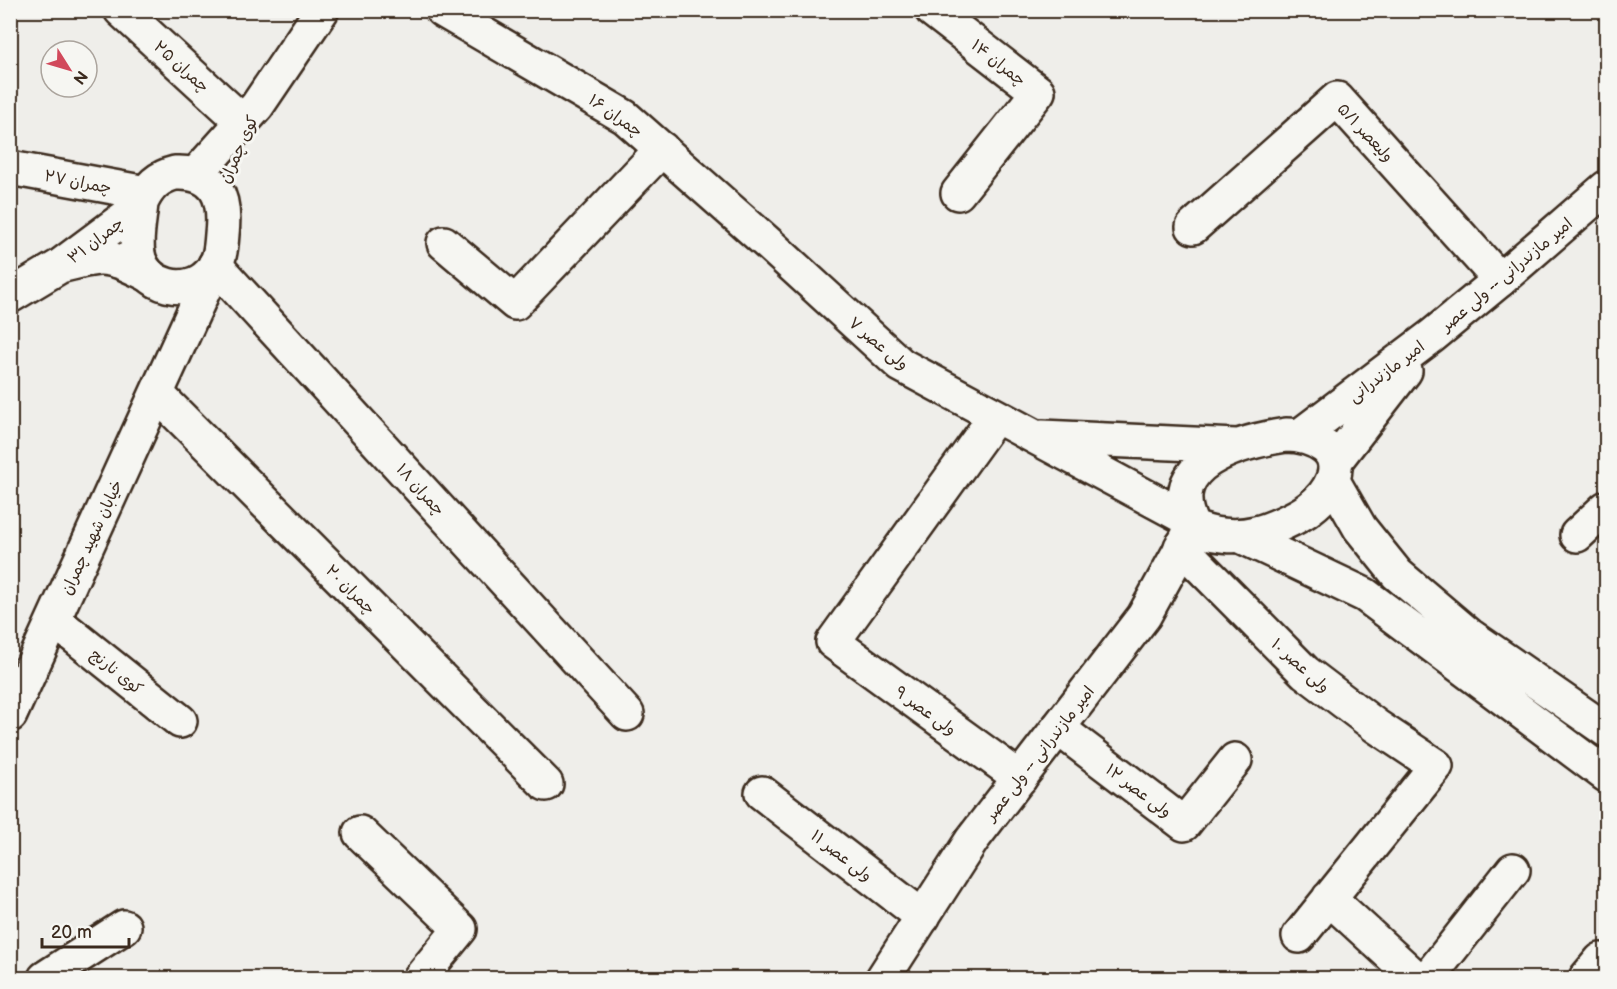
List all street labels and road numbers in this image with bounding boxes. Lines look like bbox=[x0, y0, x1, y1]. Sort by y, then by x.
street label: چمران ۱۴ bbox=[967, 36, 1029, 90]
street label: چمران ۲۵ bbox=[149, 37, 213, 97]
street label: چمران ۱۶ bbox=[584, 91, 646, 142]
street label: ولیعصر ۵/۱ bbox=[1333, 100, 1397, 166]
street label: کوی چمران bbox=[216, 113, 263, 186]
street label: چمران ۲۷ bbox=[42, 167, 113, 198]
street label: چمران ۳۱ bbox=[64, 214, 128, 268]
street label: امیر مازندرانی -- ولی عصر bbox=[1436, 215, 1577, 337]
street label: ولی عصر ۷ bbox=[844, 314, 912, 375]
street label: امیر مازندرانی bbox=[1345, 337, 1429, 407]
street label: چمران ۱۸ bbox=[392, 460, 448, 520]
street label: خیابان شهید چمران bbox=[57, 477, 127, 598]
street label: چمران ۲۰ bbox=[321, 561, 379, 619]
street label: ولی عصر ۱۰ bbox=[1267, 635, 1333, 697]
street label: کوی نارنج bbox=[86, 645, 146, 699]
street label: ولی عصر ۹ bbox=[891, 683, 959, 740]
street label: امیر مازندرانی -- ولی عصر bbox=[980, 683, 1099, 827]
street label: ولی عصر ۱۲ bbox=[1101, 760, 1175, 822]
street label: ولی عصر ۱۱ bbox=[807, 826, 876, 886]

